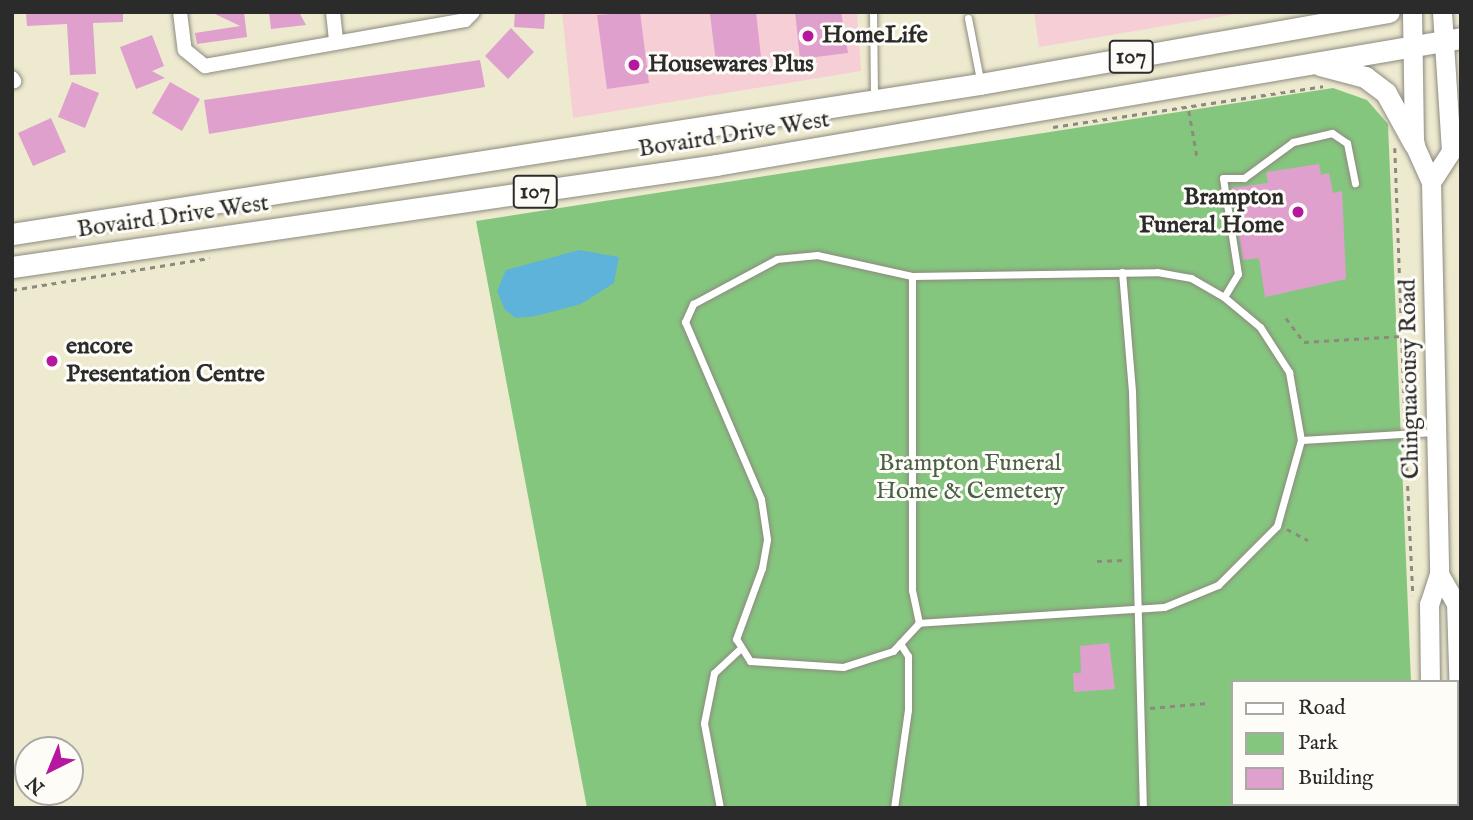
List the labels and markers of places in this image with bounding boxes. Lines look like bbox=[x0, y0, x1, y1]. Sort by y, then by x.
place label: HomeLife bbox=[822, 22, 928, 50]
marker: HomeLife bbox=[800, 28, 816, 44]
place label: Housewares Plus bbox=[648, 51, 814, 79]
marker: Housewares Plus bbox=[626, 57, 642, 73]
place label: Brampton Funeral Home bbox=[1139, 184, 1284, 240]
marker: Brampton Funeral Home bbox=[1290, 204, 1306, 220]
place label: encore Presentation Centre bbox=[66, 333, 265, 389]
marker: encore Presentation Centre bbox=[44, 353, 60, 369]

